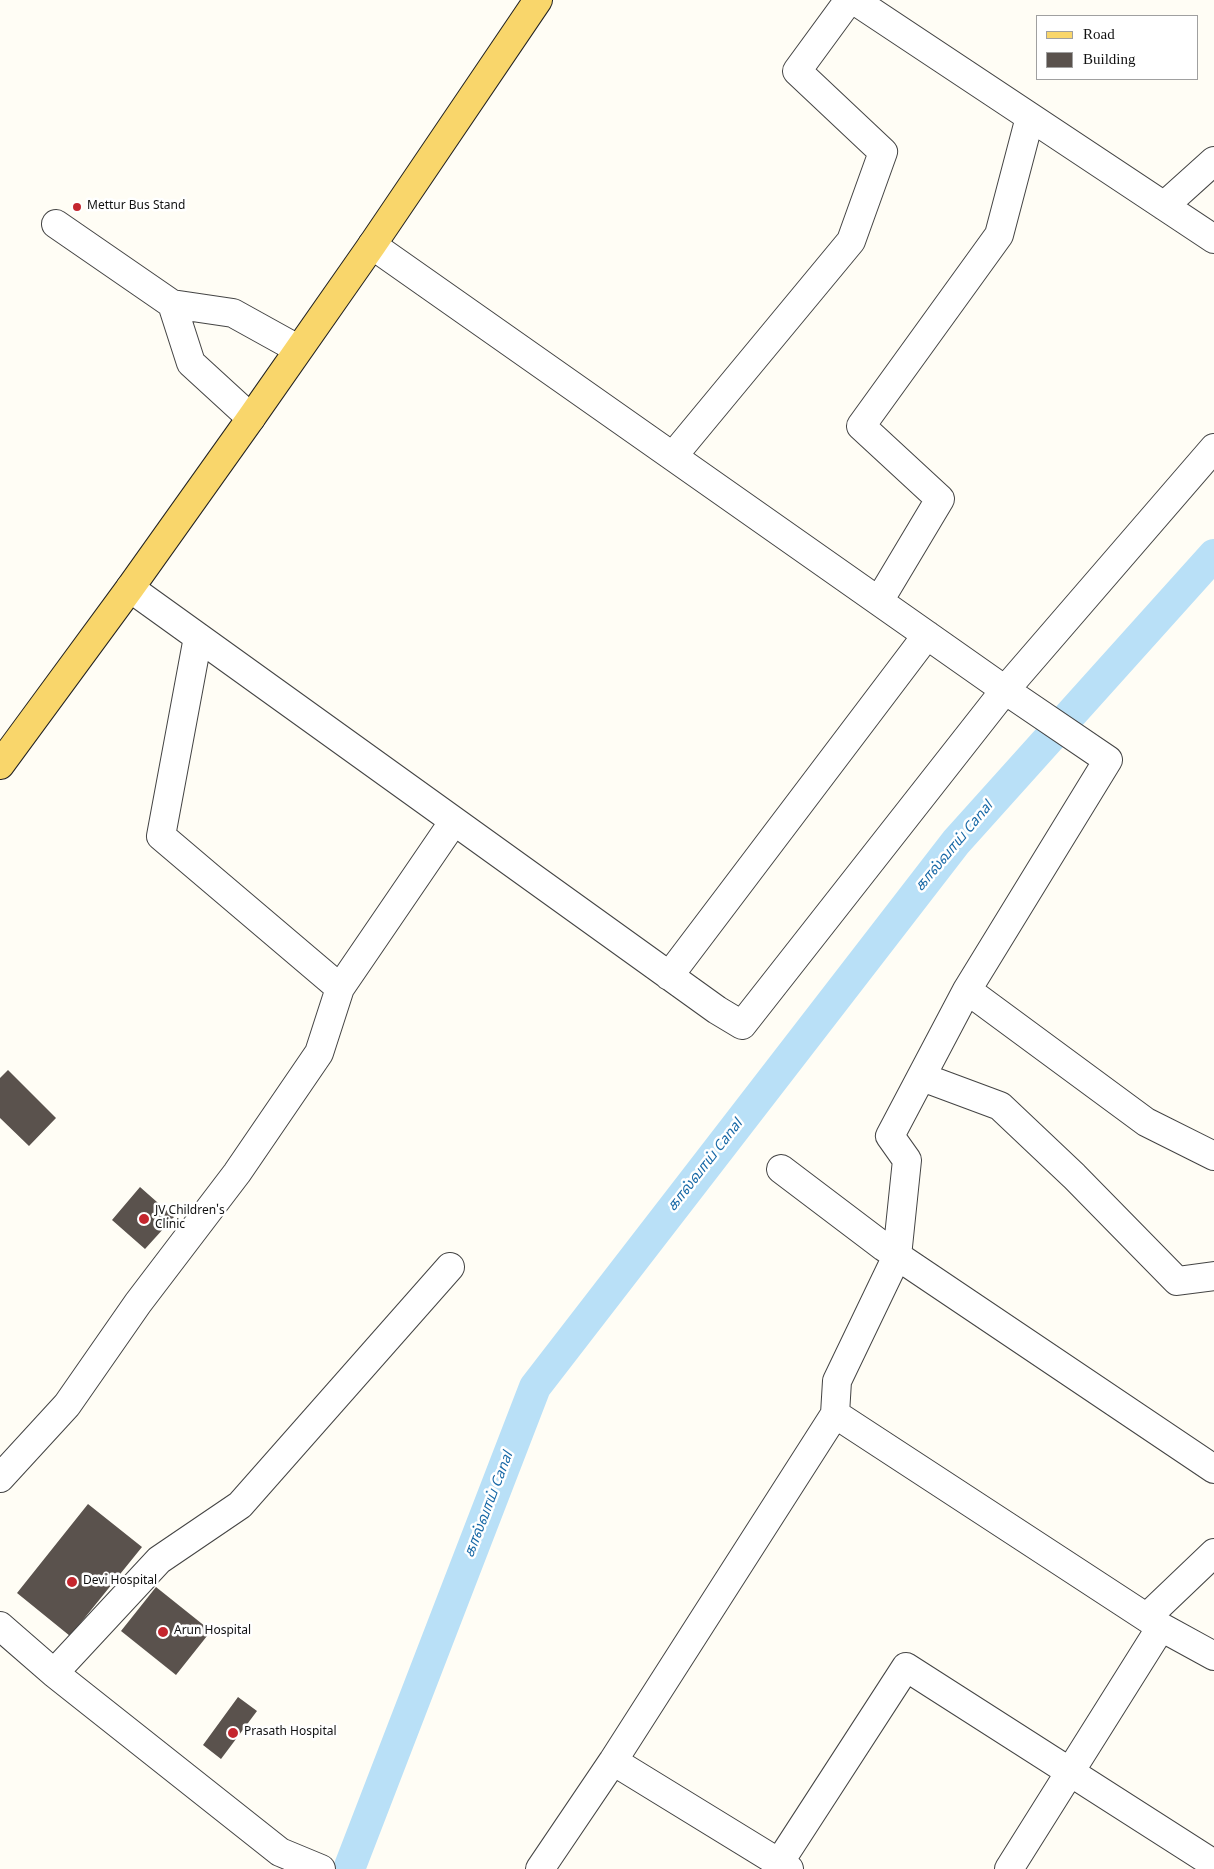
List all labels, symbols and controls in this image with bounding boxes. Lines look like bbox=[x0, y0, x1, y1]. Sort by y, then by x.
legend bbox=[1036, 15, 1199, 80]
text: Road bbox=[1083, 26, 1115, 42]
text: Building bbox=[1083, 51, 1136, 67]
place label: Mettur Bus Stand bbox=[87, 200, 185, 214]
marker: Mettur Bus Stand bbox=[71, 201, 83, 213]
water label: கால்வாய் Canal bbox=[913, 799, 997, 895]
water label: கால்வாய் Canal bbox=[665, 1117, 747, 1215]
place label: JV Children's Clinic bbox=[155, 1205, 225, 1233]
marker: JV Children's Clinic bbox=[137, 1212, 151, 1226]
water label: கால்வாய் Canal bbox=[462, 1450, 518, 1560]
marker: Devi Hospital bbox=[65, 1575, 79, 1589]
place label: Devi Hospital bbox=[83, 1575, 157, 1589]
marker: Arun Hospital bbox=[156, 1625, 170, 1639]
place label: Arun Hospital bbox=[174, 1625, 251, 1639]
marker: Prasath Hospital bbox=[226, 1726, 240, 1740]
place label: Prasath Hospital bbox=[244, 1726, 337, 1740]

